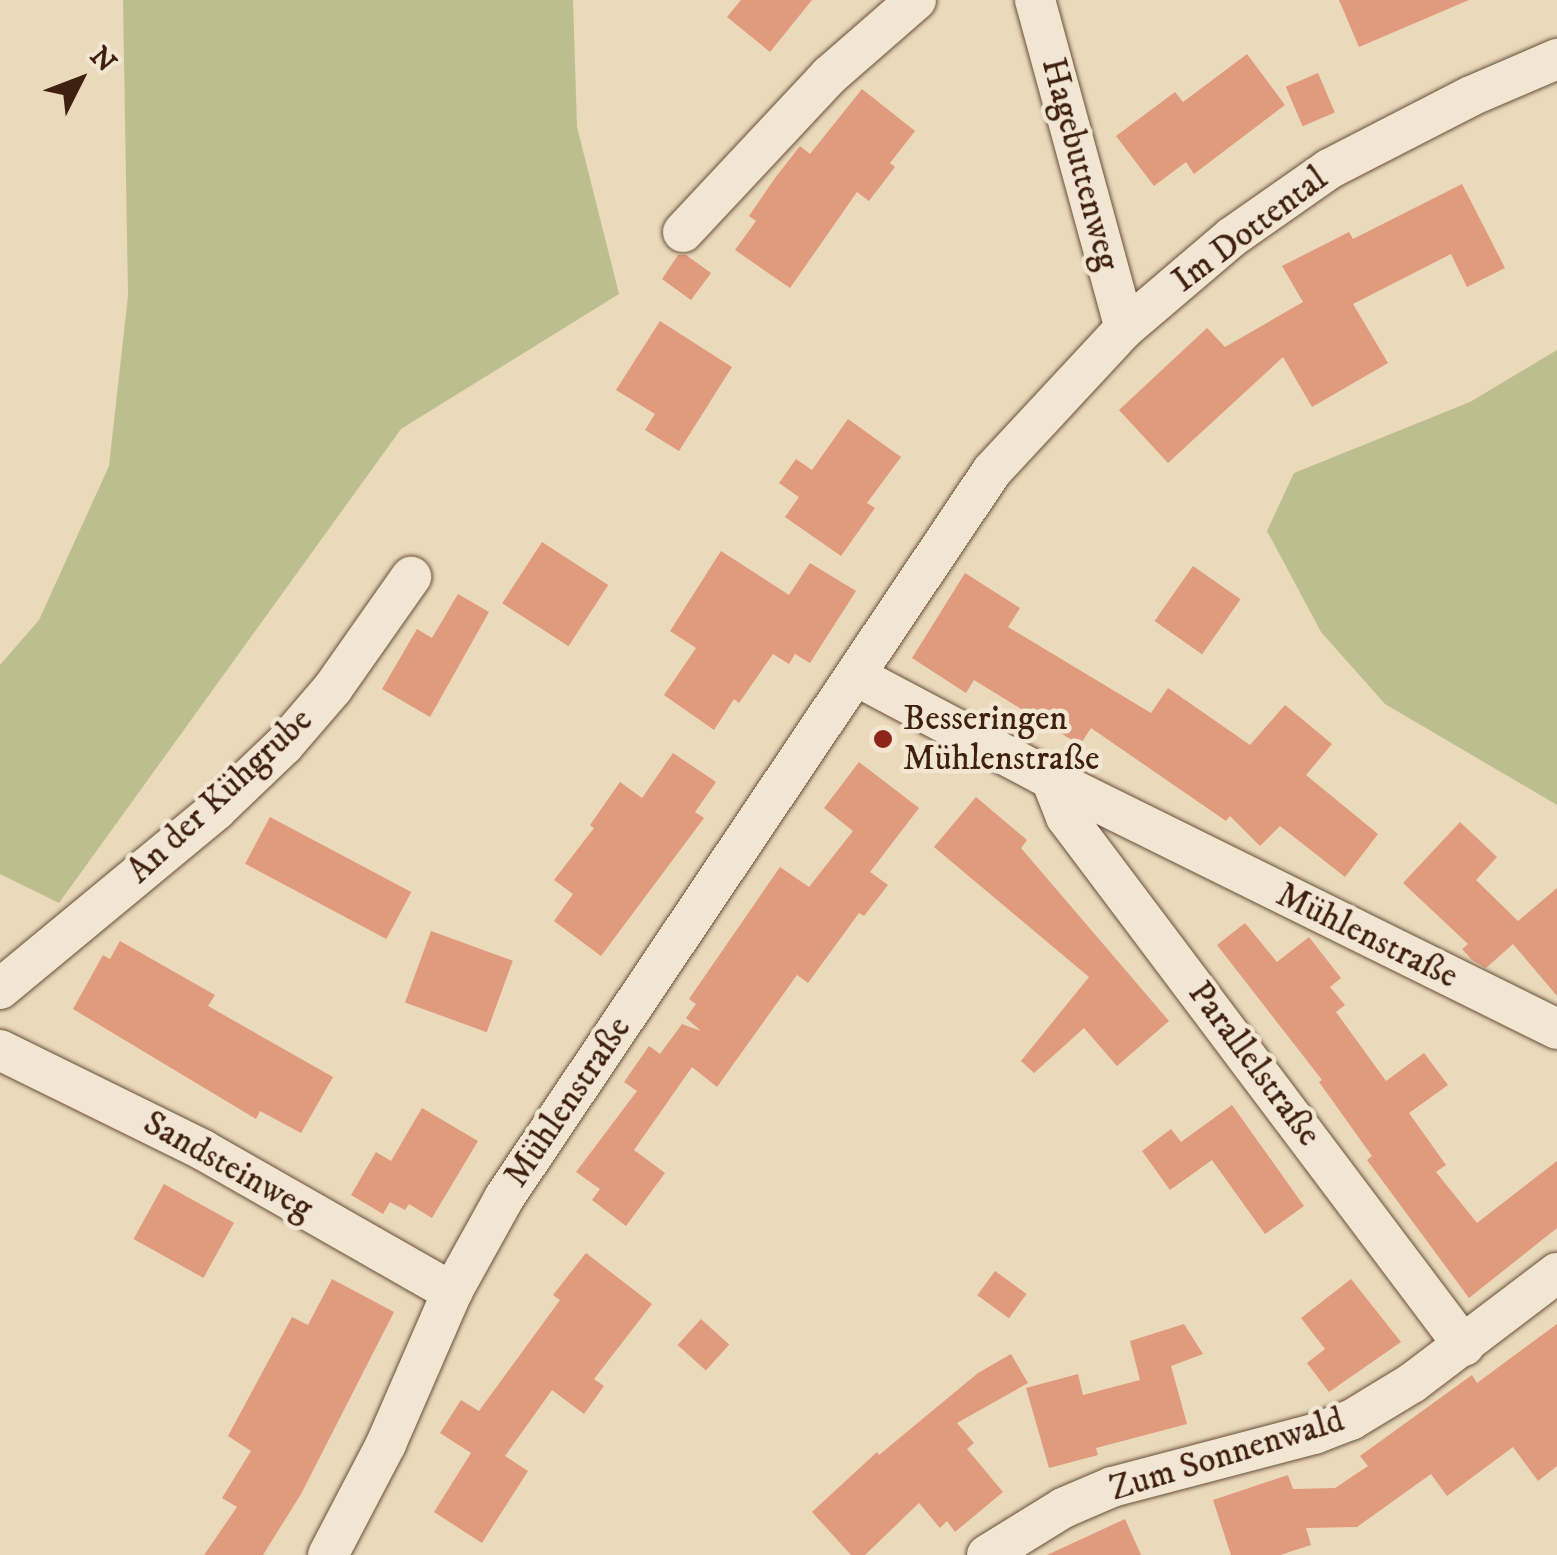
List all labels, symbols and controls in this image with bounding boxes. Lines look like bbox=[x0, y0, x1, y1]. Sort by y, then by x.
north arrow bbox=[30, 30, 130, 130]
text: N bbox=[82, 39, 123, 80]
street label: Hagebuttenweg bbox=[1032, 53, 1128, 275]
street label: Im Dottental bbox=[1164, 158, 1336, 302]
place label: Besseringen Mühlenstraße bbox=[903, 698, 1099, 780]
street label: An der Kühgrube bbox=[119, 700, 321, 892]
marker: Besseringen Mühlenstraße bbox=[872, 728, 894, 750]
street label: Mühlenstraße bbox=[1269, 874, 1465, 998]
street label: Parallelstraße bbox=[1178, 973, 1330, 1155]
street label: Mühlenstraße bbox=[496, 1009, 640, 1195]
street label: Sandsteinweg bbox=[136, 1102, 320, 1230]
street label: Zum Sonnenwald bbox=[1105, 1399, 1349, 1511]

